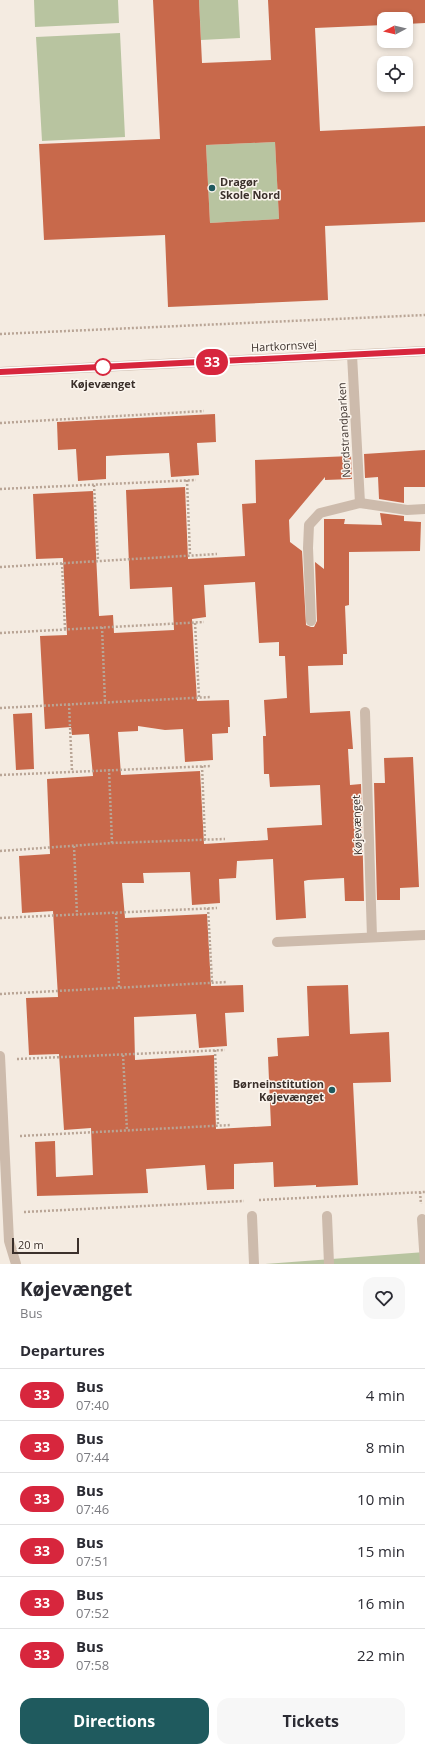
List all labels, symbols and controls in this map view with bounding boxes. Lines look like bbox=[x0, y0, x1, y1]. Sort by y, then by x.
north arrow bbox=[377, 12, 413, 48]
map controls bbox=[377, 12, 413, 92]
button: locate bbox=[377, 56, 413, 92]
place label: Dragør Skole Nord bbox=[220, 174, 280, 202]
marker: Dragør Skole Nord bbox=[207, 183, 217, 193]
street label: Hartkornsvej bbox=[251, 336, 317, 355]
line badge: 33 bbox=[194, 349, 230, 375]
text: 33 bbox=[204, 352, 220, 371]
marker: Køjevænget bbox=[94, 358, 112, 376]
place label: Køjevænget bbox=[70, 376, 136, 391]
street label: Nordstrandparken bbox=[334, 382, 353, 478]
street label: Køjevænget bbox=[348, 795, 365, 855]
place label: Børneinstitution Køjevænget bbox=[233, 1076, 324, 1104]
marker: Børneinstitution Køjevænget bbox=[327, 1085, 337, 1095]
scale bar bbox=[12, 1236, 79, 1255]
text: 20 m bbox=[18, 1237, 44, 1252]
text: Køjevænget bbox=[20, 1276, 132, 1302]
button: heart bbox=[363, 1277, 405, 1319]
text: Bus bbox=[20, 1304, 43, 1322]
text: Departures bbox=[20, 1340, 105, 1360]
text: Bus bbox=[76, 1376, 103, 1396]
text: 33 bbox=[34, 1385, 50, 1404]
text: 4 min bbox=[366, 1385, 405, 1405]
text: 07:40 bbox=[76, 1396, 109, 1414]
text: Bus bbox=[76, 1428, 103, 1448]
text: 33 bbox=[34, 1437, 50, 1456]
text: 8 min bbox=[366, 1437, 405, 1457]
text: 07:44 bbox=[76, 1448, 109, 1466]
text: Bus bbox=[76, 1480, 103, 1500]
text: 33 bbox=[34, 1489, 50, 1508]
text: 10 min bbox=[357, 1489, 405, 1509]
text: 07:46 bbox=[76, 1500, 109, 1518]
text: Bus bbox=[76, 1532, 103, 1552]
text: 33 bbox=[34, 1541, 50, 1560]
text: 15 min bbox=[357, 1541, 405, 1561]
text: 07:51 bbox=[76, 1552, 109, 1570]
text: Bus bbox=[76, 1584, 103, 1604]
text: 33 bbox=[34, 1593, 50, 1612]
text: 16 min bbox=[357, 1593, 405, 1613]
text: 07:52 bbox=[76, 1604, 109, 1622]
text: Bus bbox=[76, 1636, 103, 1656]
text: 33 bbox=[34, 1645, 50, 1664]
text: 22 min bbox=[357, 1645, 405, 1665]
text: 07:58 bbox=[76, 1656, 109, 1674]
button: Directions bbox=[20, 1698, 209, 1744]
button: Tickets bbox=[217, 1698, 405, 1744]

